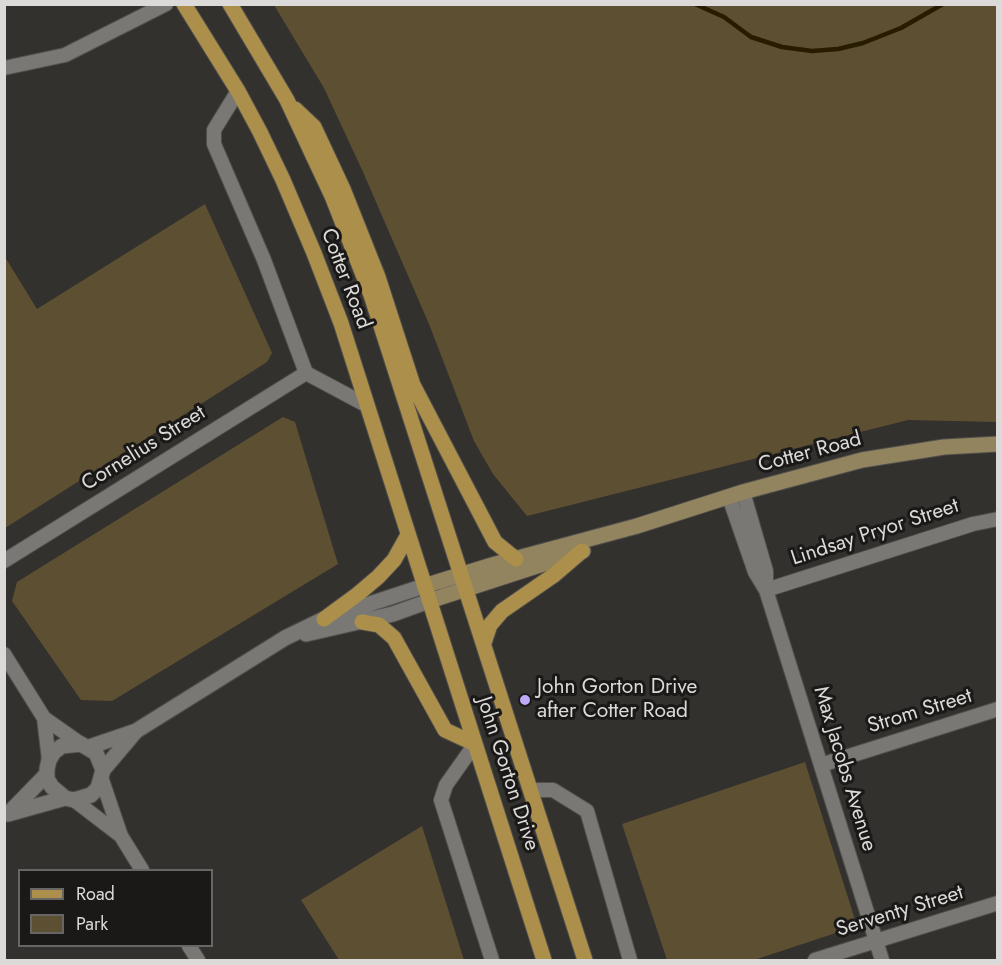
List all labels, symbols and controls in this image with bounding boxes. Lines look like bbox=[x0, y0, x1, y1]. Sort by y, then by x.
street label: Cotter Road bbox=[314, 225, 376, 333]
street label: Cornelius Street bbox=[78, 401, 210, 497]
street label: Cotter Road bbox=[756, 427, 864, 479]
street label: Lindsay Pryor Street bbox=[788, 494, 962, 572]
place label: John Gorton Drive after Cotter Road bbox=[537, 675, 697, 725]
street label: Max Jacobs Avenue bbox=[807, 684, 881, 854]
street label: Strom Street bbox=[865, 684, 975, 740]
marker: John Gorton Drive after Cotter Road bbox=[518, 693, 532, 707]
street label: John Gorton Drive bbox=[470, 694, 544, 854]
legend bbox=[18, 869, 213, 947]
text: Road bbox=[76, 881, 115, 907]
street label: Serventy Street bbox=[833, 881, 967, 943]
text: Park bbox=[76, 911, 108, 937]

